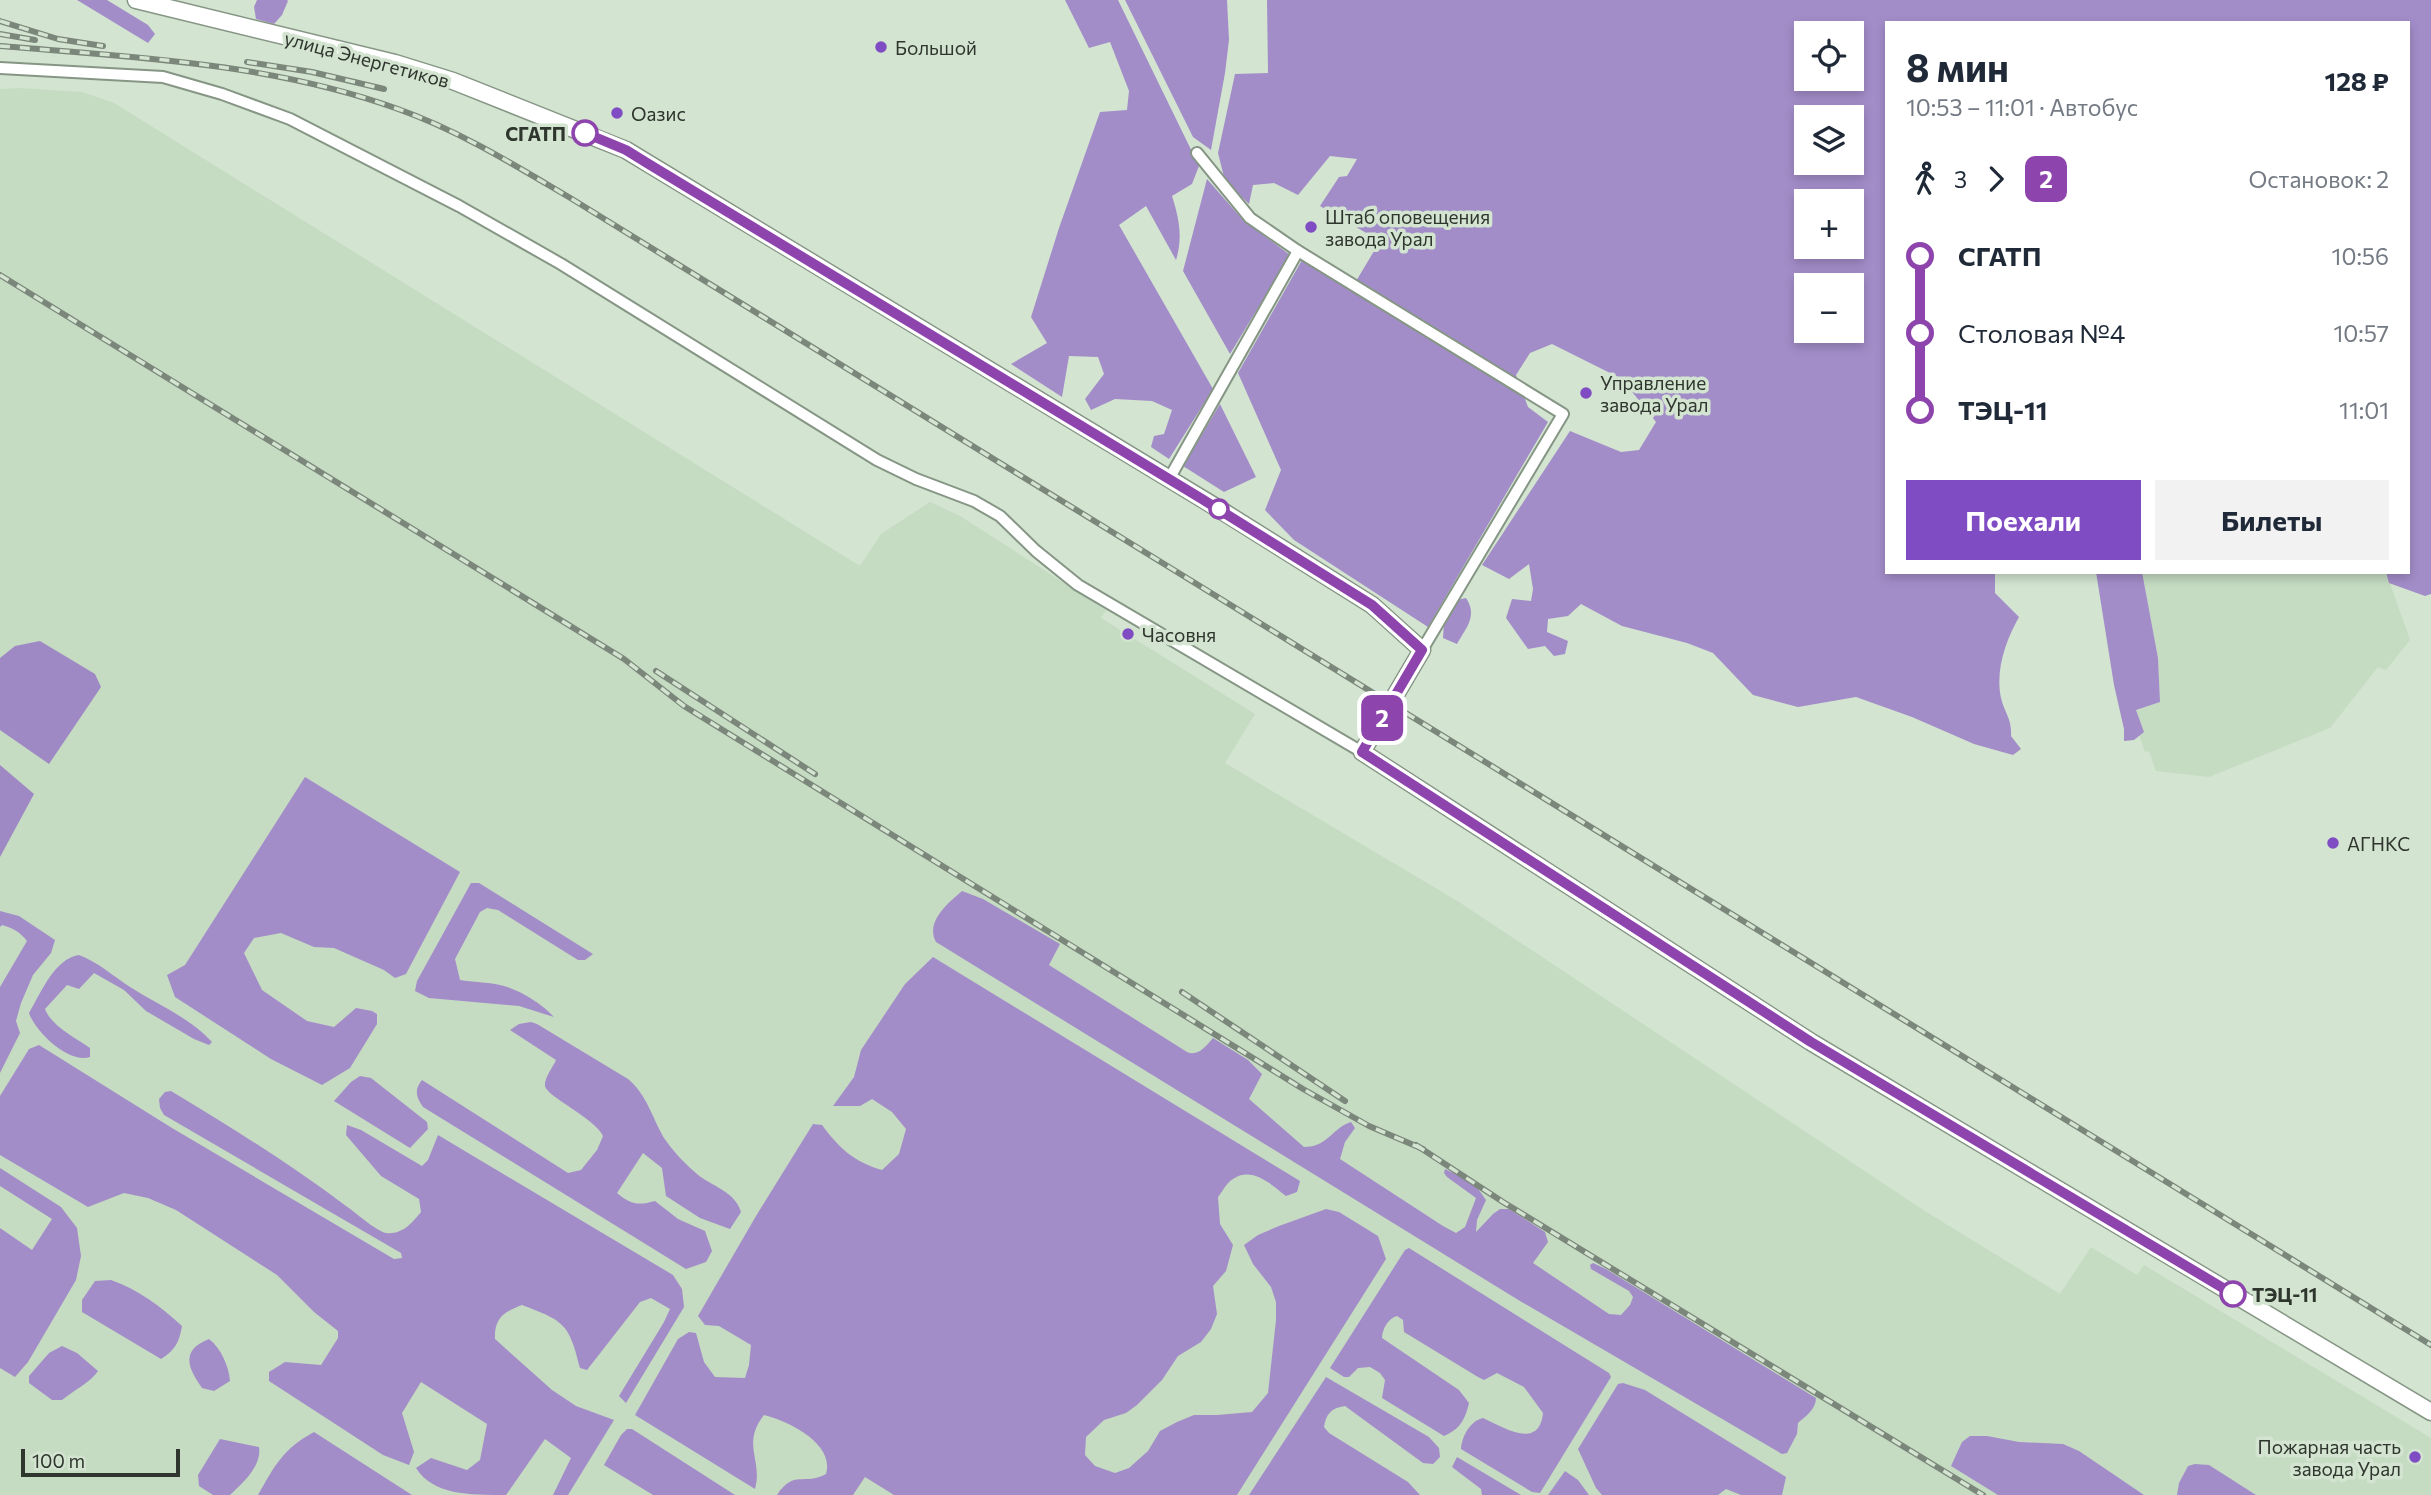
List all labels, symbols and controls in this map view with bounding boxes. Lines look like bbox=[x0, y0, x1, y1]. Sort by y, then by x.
map controls bbox=[1794, 21, 1864, 343]
button: locate bbox=[1794, 21, 1864, 91]
street label: улица Энергетиков bbox=[282, 26, 452, 92]
place label: Большой bbox=[895, 36, 977, 59]
marker: Большой bbox=[873, 39, 889, 55]
text: 8 мин bbox=[1906, 43, 2009, 90]
text: 128 ₽ bbox=[2324, 65, 2389, 96]
text: 10:53 – 11:01 · Автобус bbox=[1906, 93, 2138, 121]
place label: Оазис bbox=[631, 102, 686, 125]
marker: Оазис bbox=[609, 105, 625, 121]
button: layers bbox=[1794, 105, 1864, 175]
marker: СГАТП bbox=[572, 120, 598, 146]
place label: СГАТП bbox=[505, 122, 566, 145]
icon: walk bbox=[1906, 160, 1944, 198]
icon: forward bbox=[1977, 160, 2015, 198]
text: 2 bbox=[2039, 164, 2053, 193]
text: 3 bbox=[1954, 165, 1967, 193]
text: Остановок: 2 bbox=[2248, 165, 2389, 193]
button: + bbox=[1794, 189, 1864, 259]
place label: Штаб оповещения завода Урал bbox=[1325, 205, 1490, 250]
marker: Штаб оповещения завода Урал bbox=[1303, 219, 1319, 235]
text: СГАТП bbox=[1958, 240, 2041, 271]
text: 10:56 bbox=[2332, 242, 2389, 270]
button: − bbox=[1794, 273, 1864, 343]
text: Столовая №4 bbox=[1958, 317, 2125, 348]
text: 10:57 bbox=[2333, 319, 2389, 347]
place label: Управление завода Урал bbox=[1600, 371, 1709, 416]
marker: Управление завода Урал bbox=[1578, 385, 1594, 401]
text: ТЭЦ-11 bbox=[1958, 394, 2048, 425]
text: 11:01 bbox=[2339, 396, 2389, 424]
button: Поехали bbox=[1906, 480, 2141, 560]
button: Билеты bbox=[2155, 480, 2389, 560]
unlabelled marker bbox=[1209, 499, 1229, 519]
place label: Часовня bbox=[1142, 623, 1216, 646]
marker: Часовня bbox=[1120, 626, 1136, 642]
line badge: 2 bbox=[1359, 695, 1405, 741]
text: 2 bbox=[1375, 703, 1389, 732]
place label: АГНКС bbox=[2347, 832, 2410, 855]
marker: АГНКС bbox=[2325, 835, 2341, 851]
marker: ТЭЦ-11 bbox=[2220, 1281, 2246, 1307]
place label: ТЭЦ-11 bbox=[2252, 1283, 2317, 1306]
place label: Пожарная часть завода Урал bbox=[2258, 1435, 2401, 1480]
scale bar bbox=[21, 1446, 180, 1478]
text: 100 m bbox=[32, 1449, 85, 1472]
marker: Пожарная часть завода Урал bbox=[2407, 1449, 2423, 1465]

